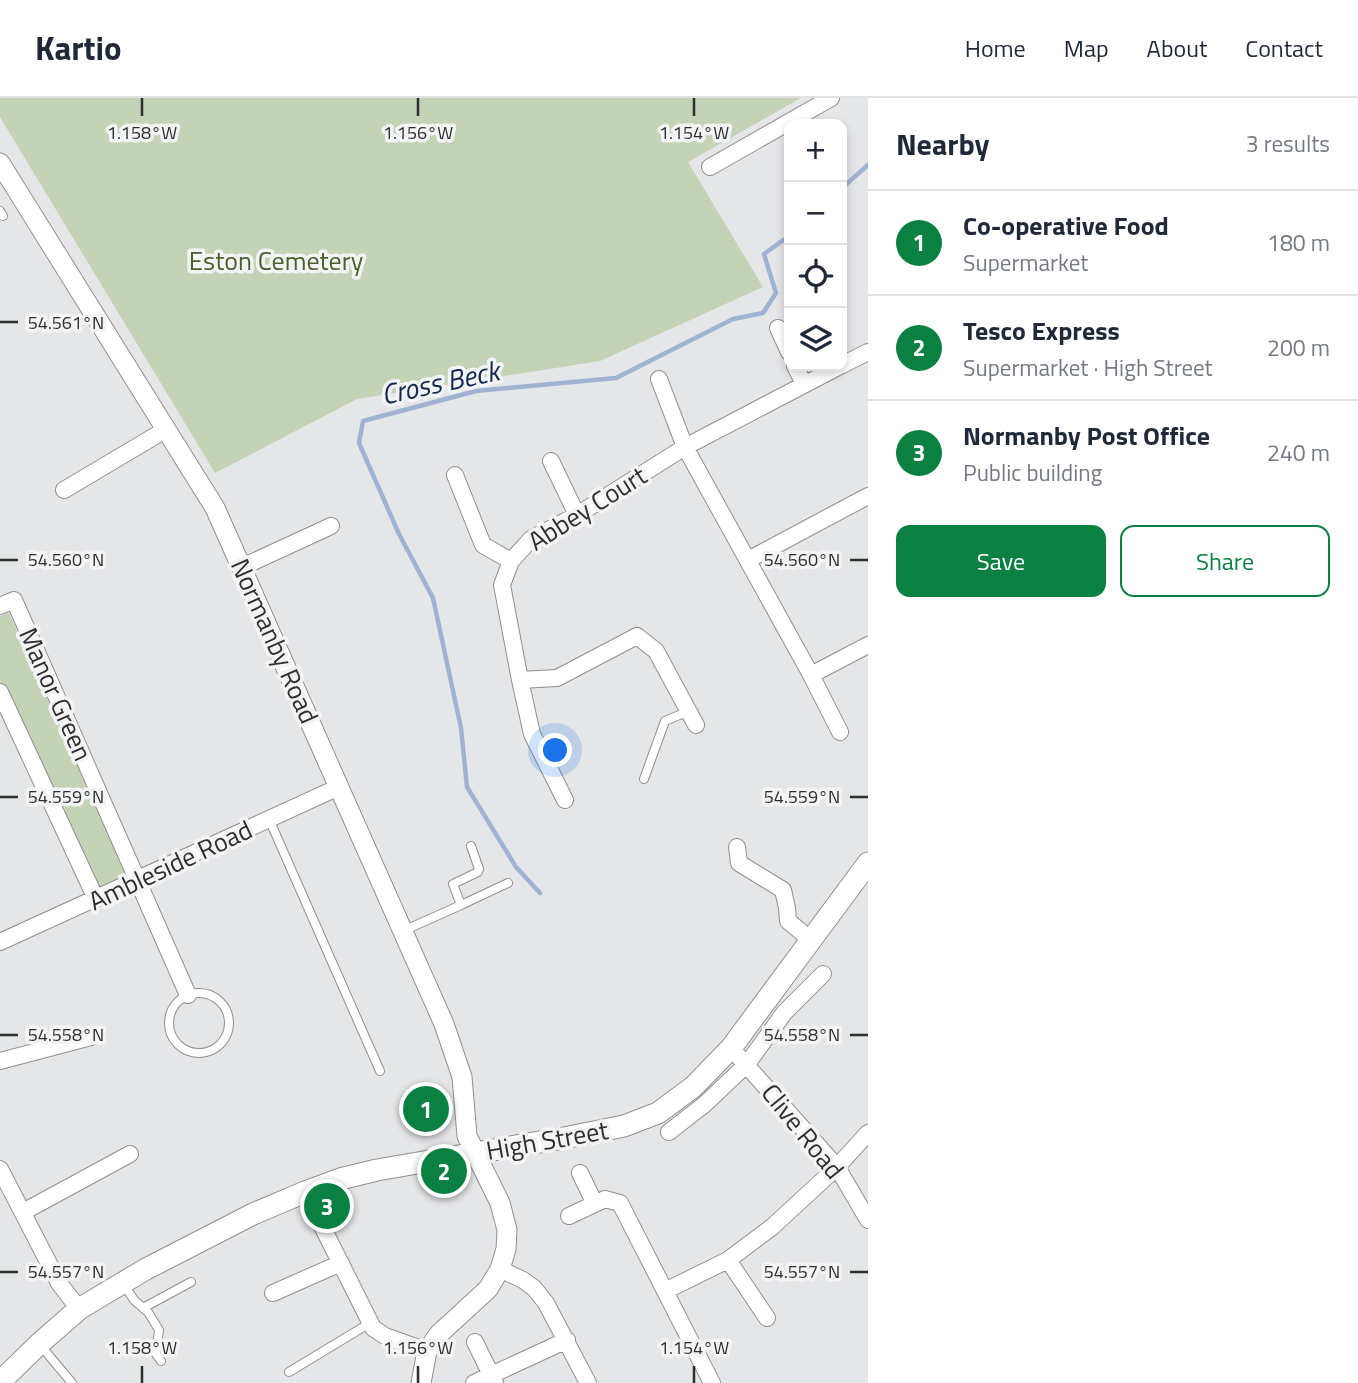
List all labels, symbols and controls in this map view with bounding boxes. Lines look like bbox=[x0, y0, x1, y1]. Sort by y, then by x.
text: Kartio bbox=[35, 23, 122, 73]
text: Home bbox=[965, 30, 1026, 66]
text: Map bbox=[1064, 30, 1109, 66]
text: About bbox=[1147, 30, 1207, 66]
text: Contact bbox=[1245, 30, 1323, 66]
text: 1.158°W bbox=[107, 119, 177, 146]
text: 1.156°W bbox=[383, 119, 453, 146]
text: 1.154°W bbox=[659, 119, 729, 146]
map controls bbox=[784, 119, 847, 371]
button: + bbox=[784, 119, 847, 182]
text: Nearby bbox=[896, 121, 989, 167]
text: 3 results bbox=[1246, 126, 1330, 161]
button: − bbox=[784, 182, 847, 245]
text: Co-operative Food bbox=[963, 206, 1169, 245]
text: 1 bbox=[913, 225, 925, 260]
text: 180 m bbox=[1267, 225, 1330, 260]
park label: Eston Cemetery bbox=[189, 241, 363, 280]
button: locate bbox=[784, 245, 847, 308]
text: Supermarket bbox=[963, 245, 1088, 280]
button: layers bbox=[784, 308, 847, 371]
text: 54.561°N bbox=[28, 309, 104, 336]
text: Tesco Express bbox=[963, 311, 1120, 350]
text: 2 bbox=[913, 330, 925, 365]
text: 200 m bbox=[1267, 330, 1330, 365]
water label: Cross Beck bbox=[377, 348, 506, 415]
text: Supermarket · High Street bbox=[963, 350, 1213, 385]
text: Normanby Post Office bbox=[963, 416, 1210, 455]
text: 3 bbox=[913, 435, 925, 470]
text: 240 m bbox=[1267, 435, 1330, 470]
text: Public building bbox=[963, 455, 1102, 490]
street label: Abbey Court bbox=[520, 456, 654, 560]
button: Save bbox=[896, 525, 1106, 597]
button: Share bbox=[1120, 525, 1330, 597]
text: 54.560°N bbox=[28, 546, 104, 573]
text: 54.560°N bbox=[764, 546, 840, 573]
street label: Normanby Road bbox=[221, 552, 329, 730]
street label: Manor Green bbox=[9, 621, 103, 767]
your location bbox=[538, 733, 572, 767]
text: 54.559°N bbox=[28, 783, 104, 810]
text: 54.559°N bbox=[764, 783, 840, 810]
street label: Ambleside Road bbox=[82, 810, 258, 920]
text: 54.558°N bbox=[28, 1021, 104, 1048]
text: 54.558°N bbox=[764, 1021, 840, 1048]
street label: Clive Road bbox=[752, 1075, 854, 1187]
pin: 1 bbox=[403, 1083, 449, 1135]
street label: High Street bbox=[483, 1110, 611, 1170]
pin: 2 bbox=[421, 1145, 467, 1197]
pin: 3 bbox=[304, 1180, 350, 1232]
text: 54.557°N bbox=[28, 1258, 104, 1285]
text: 54.557°N bbox=[764, 1258, 840, 1285]
text: 1.158°W bbox=[107, 1334, 177, 1361]
text: 1.156°W bbox=[383, 1334, 453, 1361]
text: 1.154°W bbox=[659, 1334, 729, 1361]

